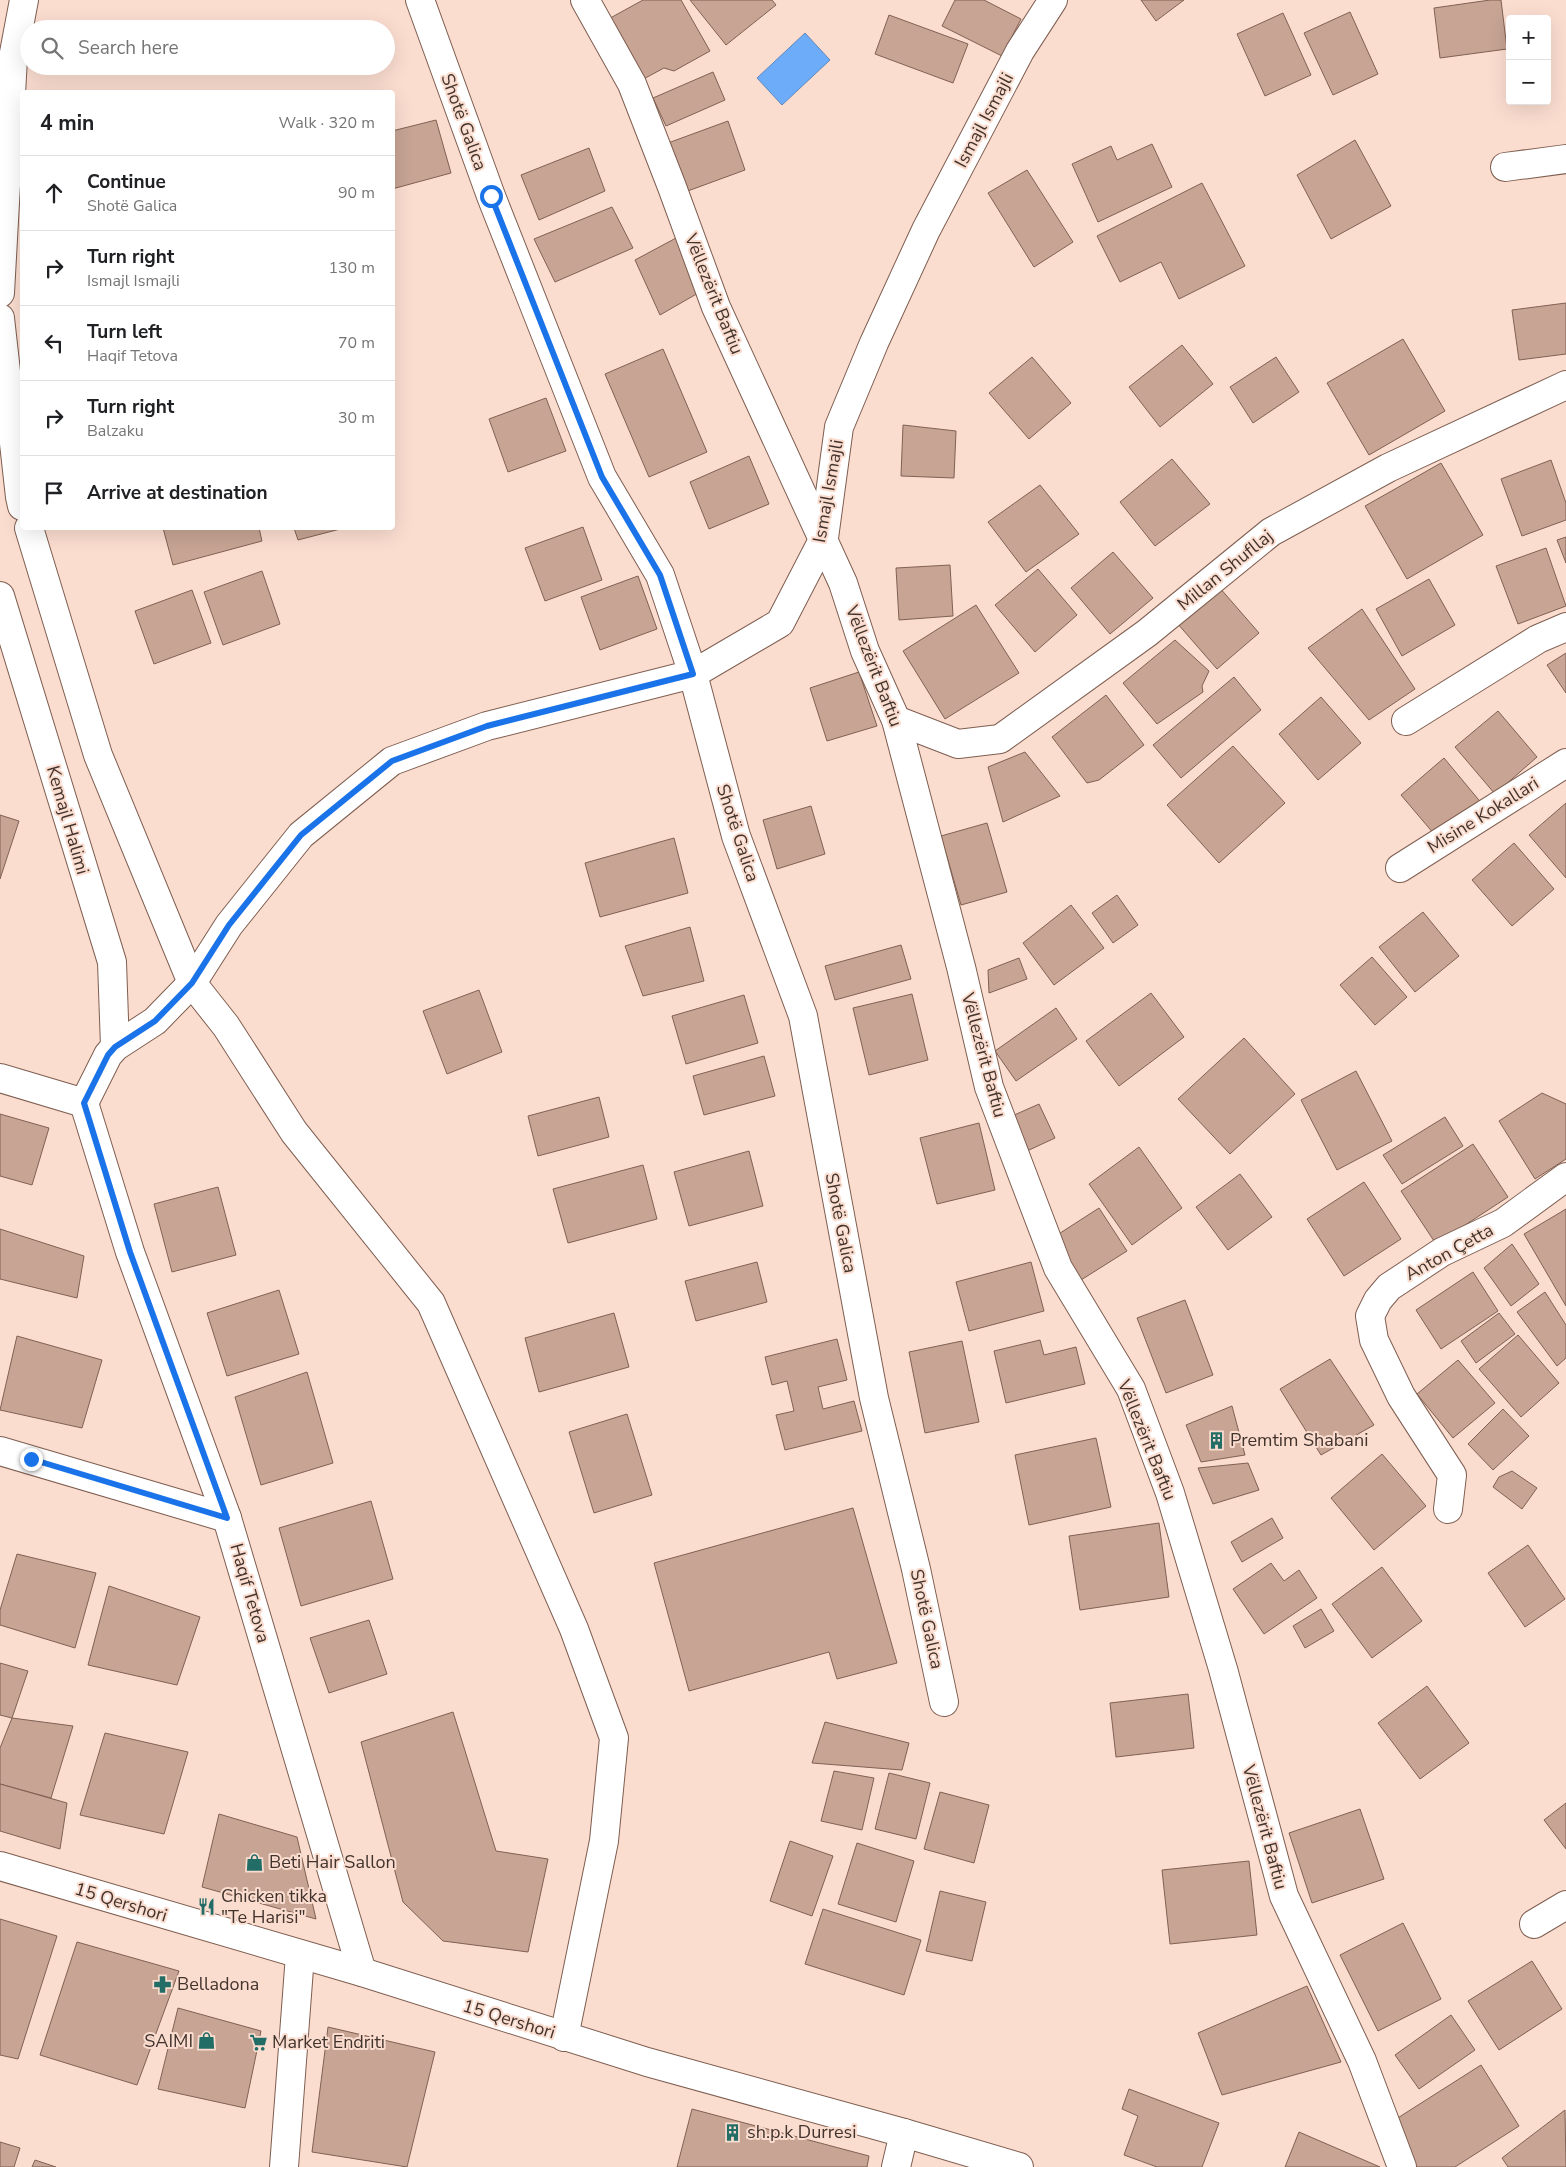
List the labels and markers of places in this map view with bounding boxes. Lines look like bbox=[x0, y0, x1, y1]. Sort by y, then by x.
place label: Premtim Shabani bbox=[1230, 1428, 1368, 1452]
building icon: Premtim Shabani bbox=[1206, 1430, 1226, 1450]
place label: Beti Hair Sallon bbox=[269, 1850, 396, 1874]
shop icon: Beti Hair Sallon bbox=[245, 1852, 265, 1872]
place label: Chicken tikka "Te Harisi" bbox=[221, 1884, 327, 1929]
restaurant icon: Chicken tikka "Te Harisi" bbox=[197, 1896, 217, 1916]
place label: Belladona bbox=[177, 1972, 259, 1996]
pharmacy icon: Belladona bbox=[153, 1974, 173, 1994]
place label: SAIMI bbox=[144, 2029, 193, 2053]
place label: Market Endriti bbox=[272, 2030, 385, 2054]
shop icon: SAIMI bbox=[197, 2031, 217, 2051]
supermarket icon: Market Endriti bbox=[248, 2032, 268, 2052]
place label: sh.p.k Durresi bbox=[747, 2120, 856, 2144]
building icon: sh.p.k Durresi bbox=[723, 2122, 743, 2142]

